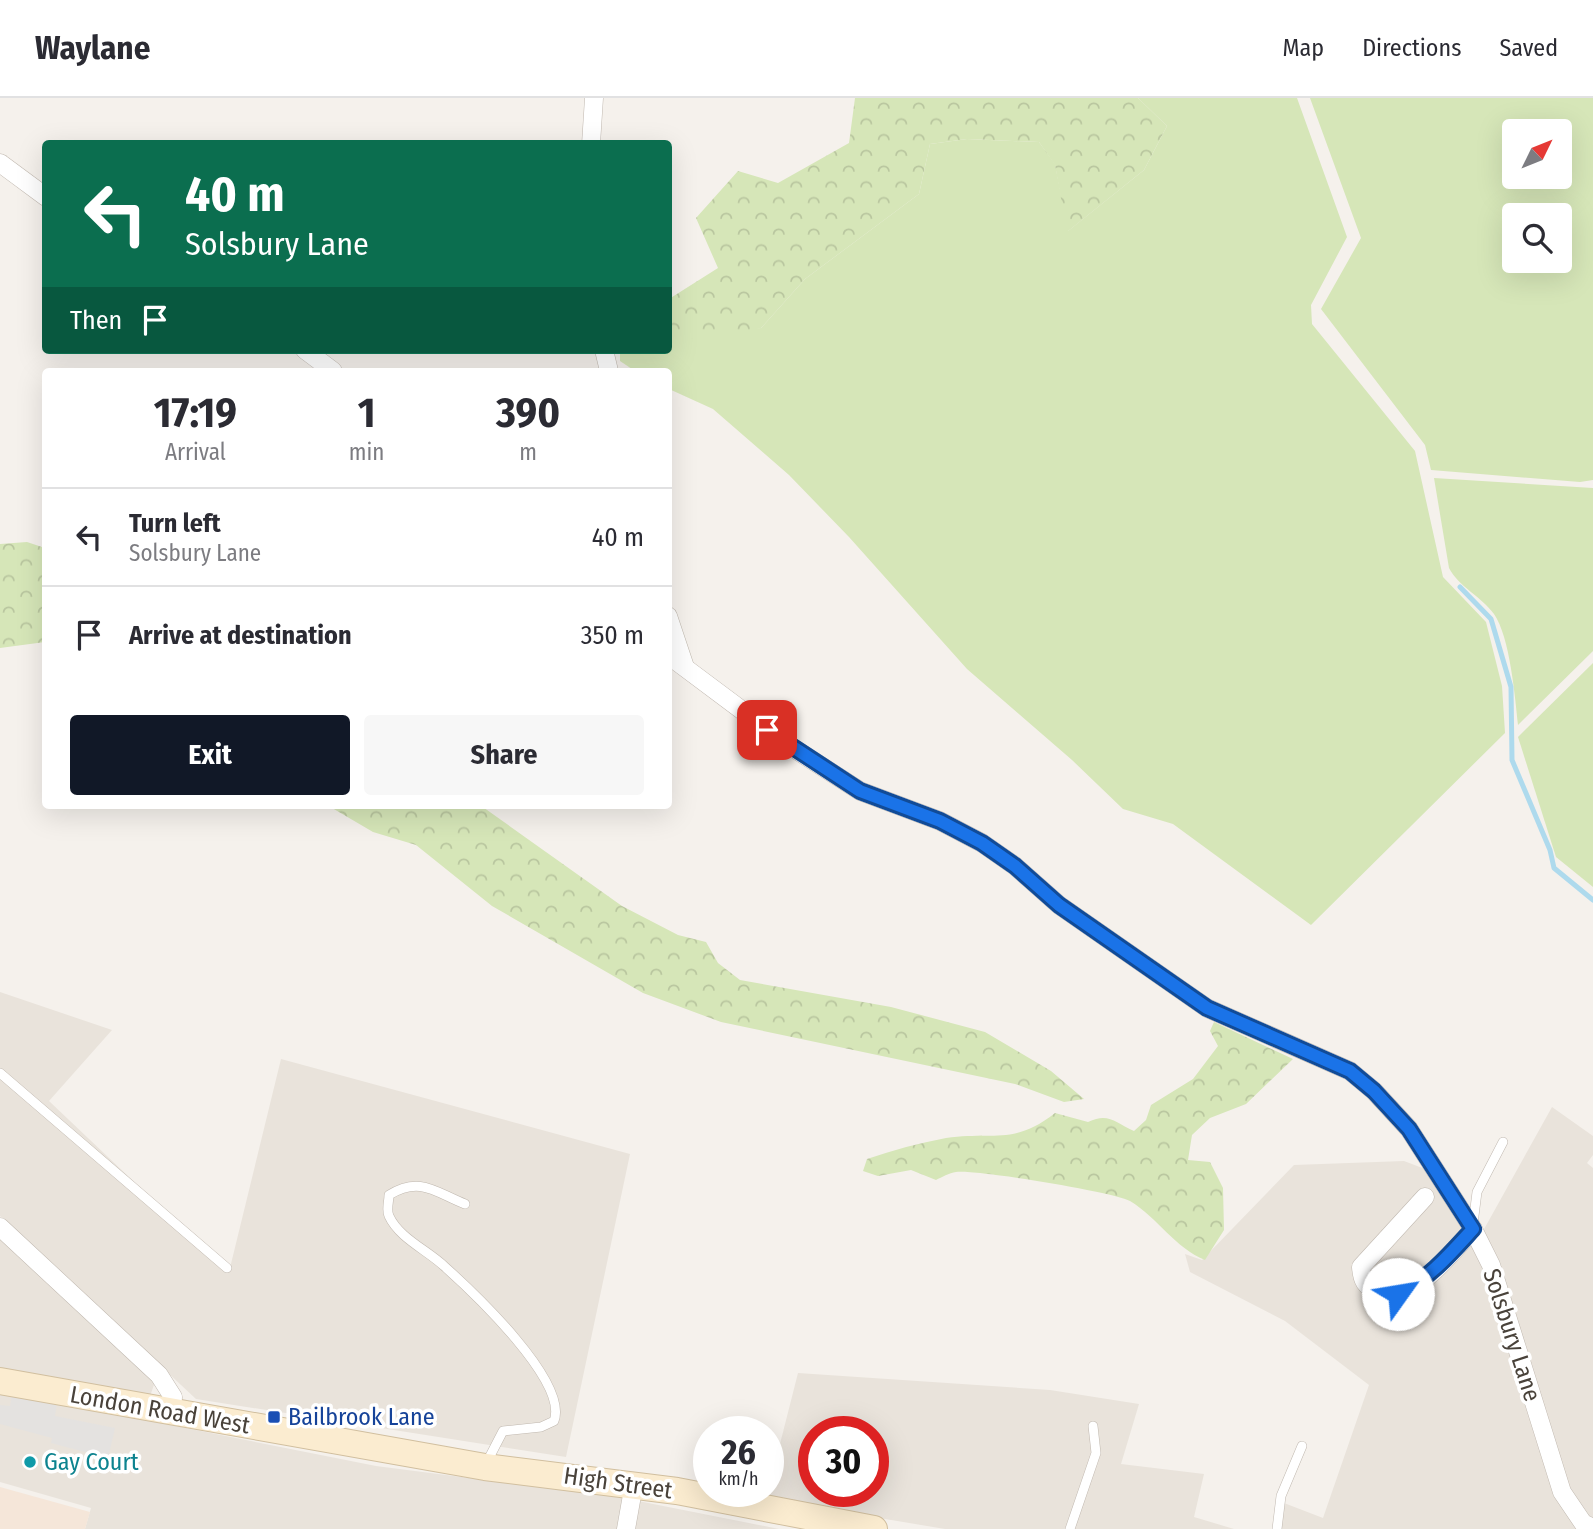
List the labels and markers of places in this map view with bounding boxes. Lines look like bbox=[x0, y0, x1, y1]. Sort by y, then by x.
pin bbox=[737, 700, 797, 760]
place label: Bailbrook Lane bbox=[288, 1403, 435, 1431]
marker: Bailbrook Lane bbox=[266, 1409, 282, 1425]
place label: Gay Court bbox=[44, 1448, 139, 1476]
marker: Gay Court bbox=[22, 1454, 38, 1470]

